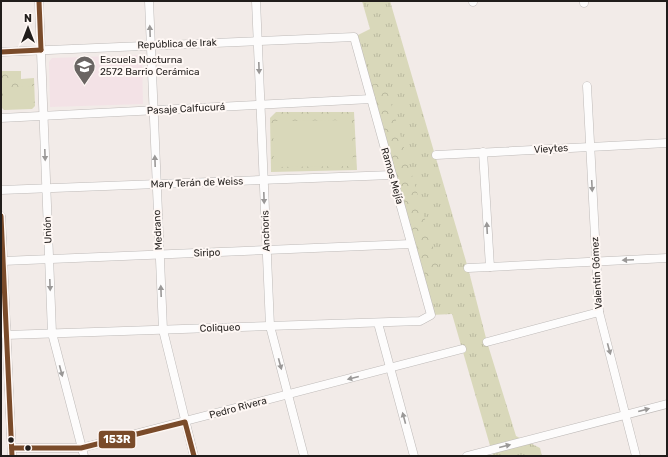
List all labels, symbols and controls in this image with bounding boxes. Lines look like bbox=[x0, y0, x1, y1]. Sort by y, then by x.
north arrow bbox=[8, 8, 48, 48]
text: N bbox=[24, 12, 32, 25]
one-way arrow bbox=[147, 24, 153, 37]
street label: República de Irak bbox=[137, 37, 218, 51]
school or university icon: Escuela Nocturna 2572 Barrio Cerámica bbox=[71, 53, 97, 86]
place label: Escuela Nocturna 2572 Barrio Cerámica bbox=[100, 54, 200, 78]
one-way arrow bbox=[256, 62, 262, 75]
street label: Pasaje Calfucurá bbox=[147, 101, 225, 117]
street label: Vieytes bbox=[533, 142, 569, 156]
street label: Ramos Mejía bbox=[378, 146, 406, 206]
one-way arrow bbox=[41, 149, 48, 161]
one-way arrow bbox=[152, 155, 159, 167]
street label: Mary Terán de Weiss bbox=[150, 175, 244, 191]
one-way arrow bbox=[589, 180, 596, 192]
one-way arrow bbox=[261, 192, 268, 204]
street label: Medrano bbox=[151, 209, 165, 251]
street label: Anchoris bbox=[259, 210, 273, 252]
street label: Unión bbox=[42, 216, 54, 244]
one-way arrow bbox=[484, 222, 491, 234]
street label: Valentín Gómez bbox=[589, 236, 605, 310]
street label: Siripo bbox=[194, 247, 221, 259]
one-way arrow bbox=[622, 256, 634, 263]
one-way arrow bbox=[46, 279, 53, 291]
one-way arrow bbox=[158, 284, 164, 297]
street label: Coliqueo bbox=[200, 321, 241, 335]
one-way arrow bbox=[606, 343, 612, 356]
one-way arrow bbox=[277, 358, 283, 370]
one-way arrow bbox=[59, 365, 65, 377]
one-way arrow bbox=[347, 375, 360, 381]
street label: Pedro Rivera bbox=[208, 395, 268, 421]
one-way arrow bbox=[639, 407, 651, 413]
one-way arrow bbox=[401, 412, 407, 424]
line badge: 153R bbox=[98, 430, 136, 449]
text: 153R bbox=[103, 433, 131, 446]
unlabelled marker bbox=[6, 435, 16, 445]
unlabelled marker bbox=[23, 443, 33, 453]
one-way arrow bbox=[499, 443, 511, 449]

